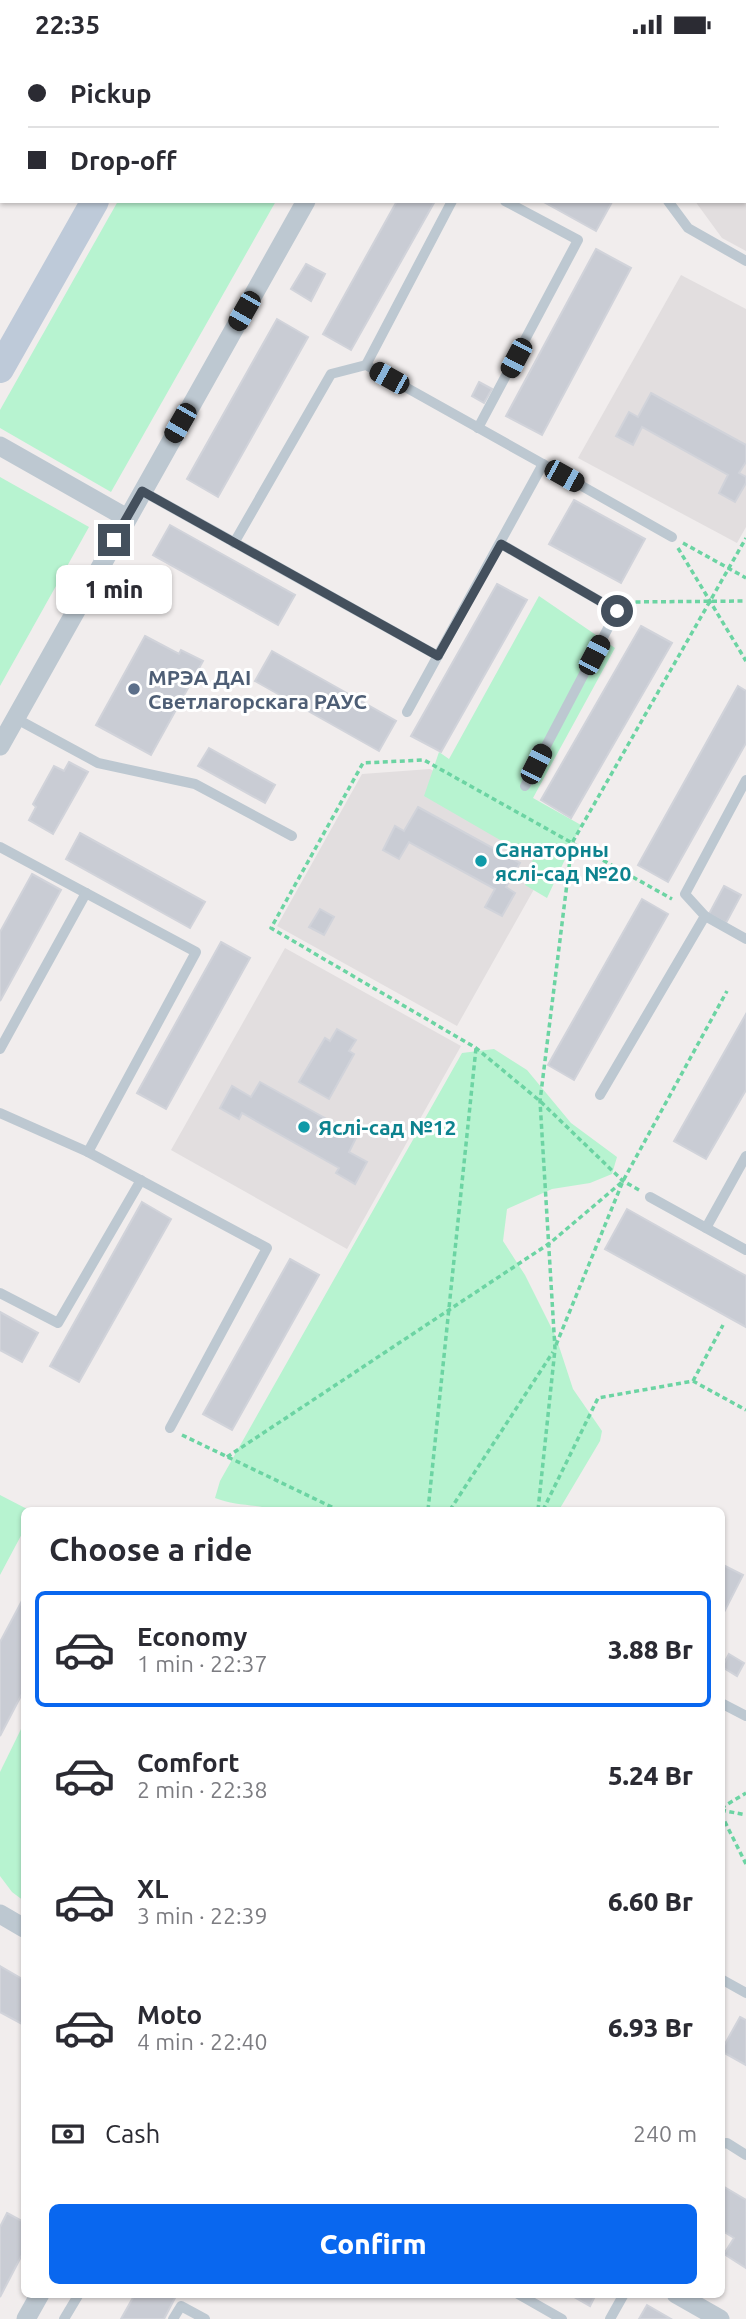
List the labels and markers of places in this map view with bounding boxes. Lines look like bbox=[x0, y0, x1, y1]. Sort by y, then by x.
place label: МРЭА ДАІ Светлагорскага РАУС bbox=[148, 665, 367, 713]
marker: МРЭА ДАІ Светлагорскага РАУС bbox=[126, 681, 142, 697]
place label: Санаторны яслі-сад №20 bbox=[495, 837, 631, 885]
marker: Санаторны яслі-сад №20 bbox=[473, 853, 489, 869]
place label: Яслі-сад №12 bbox=[318, 1115, 456, 1139]
marker: Яслі-сад №12 bbox=[296, 1119, 312, 1135]

